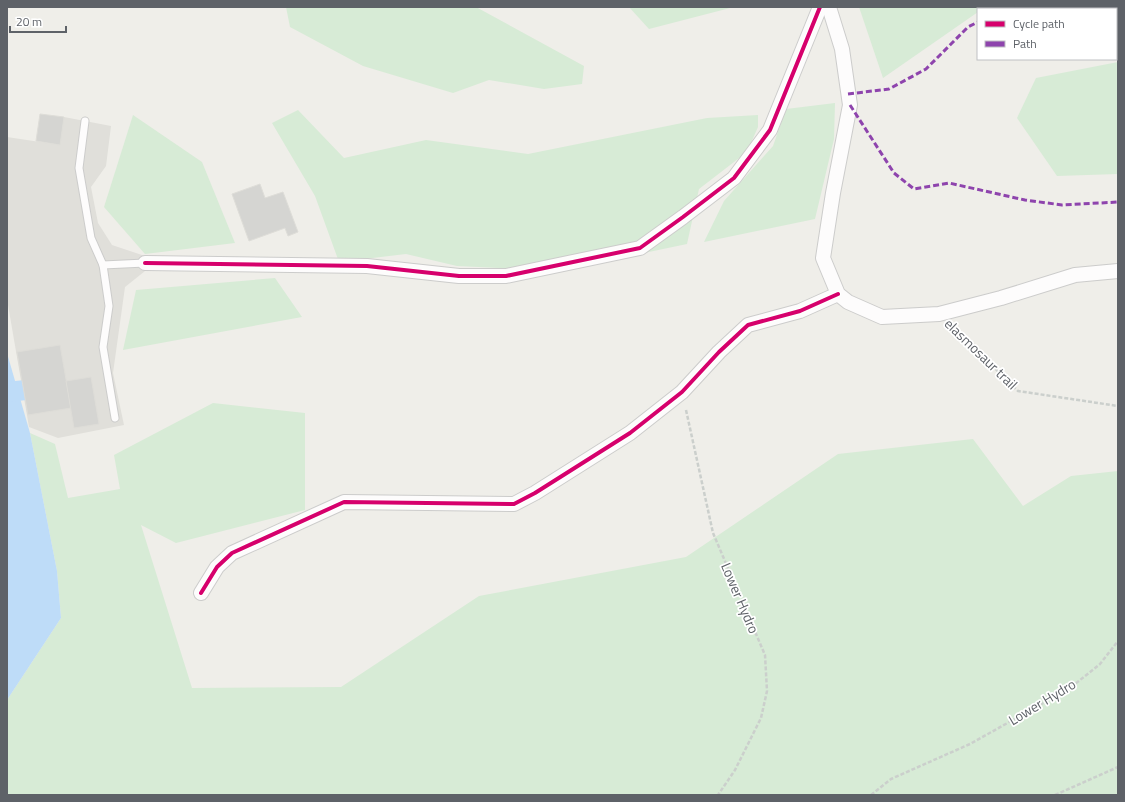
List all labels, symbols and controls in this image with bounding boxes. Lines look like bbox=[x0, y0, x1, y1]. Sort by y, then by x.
scale bar bbox=[10, 8, 66, 34]
legend bbox=[977, 8, 1117, 60]
text: 20 m bbox=[16, 12, 42, 31]
text: Cycle path bbox=[1013, 14, 1065, 33]
text: Path bbox=[1013, 34, 1037, 53]
street label: elasmosaur trail bbox=[940, 313, 1023, 394]
street label: Lower Hydro bbox=[716, 559, 765, 636]
street label: Lower Hydro bbox=[1004, 673, 1079, 730]

